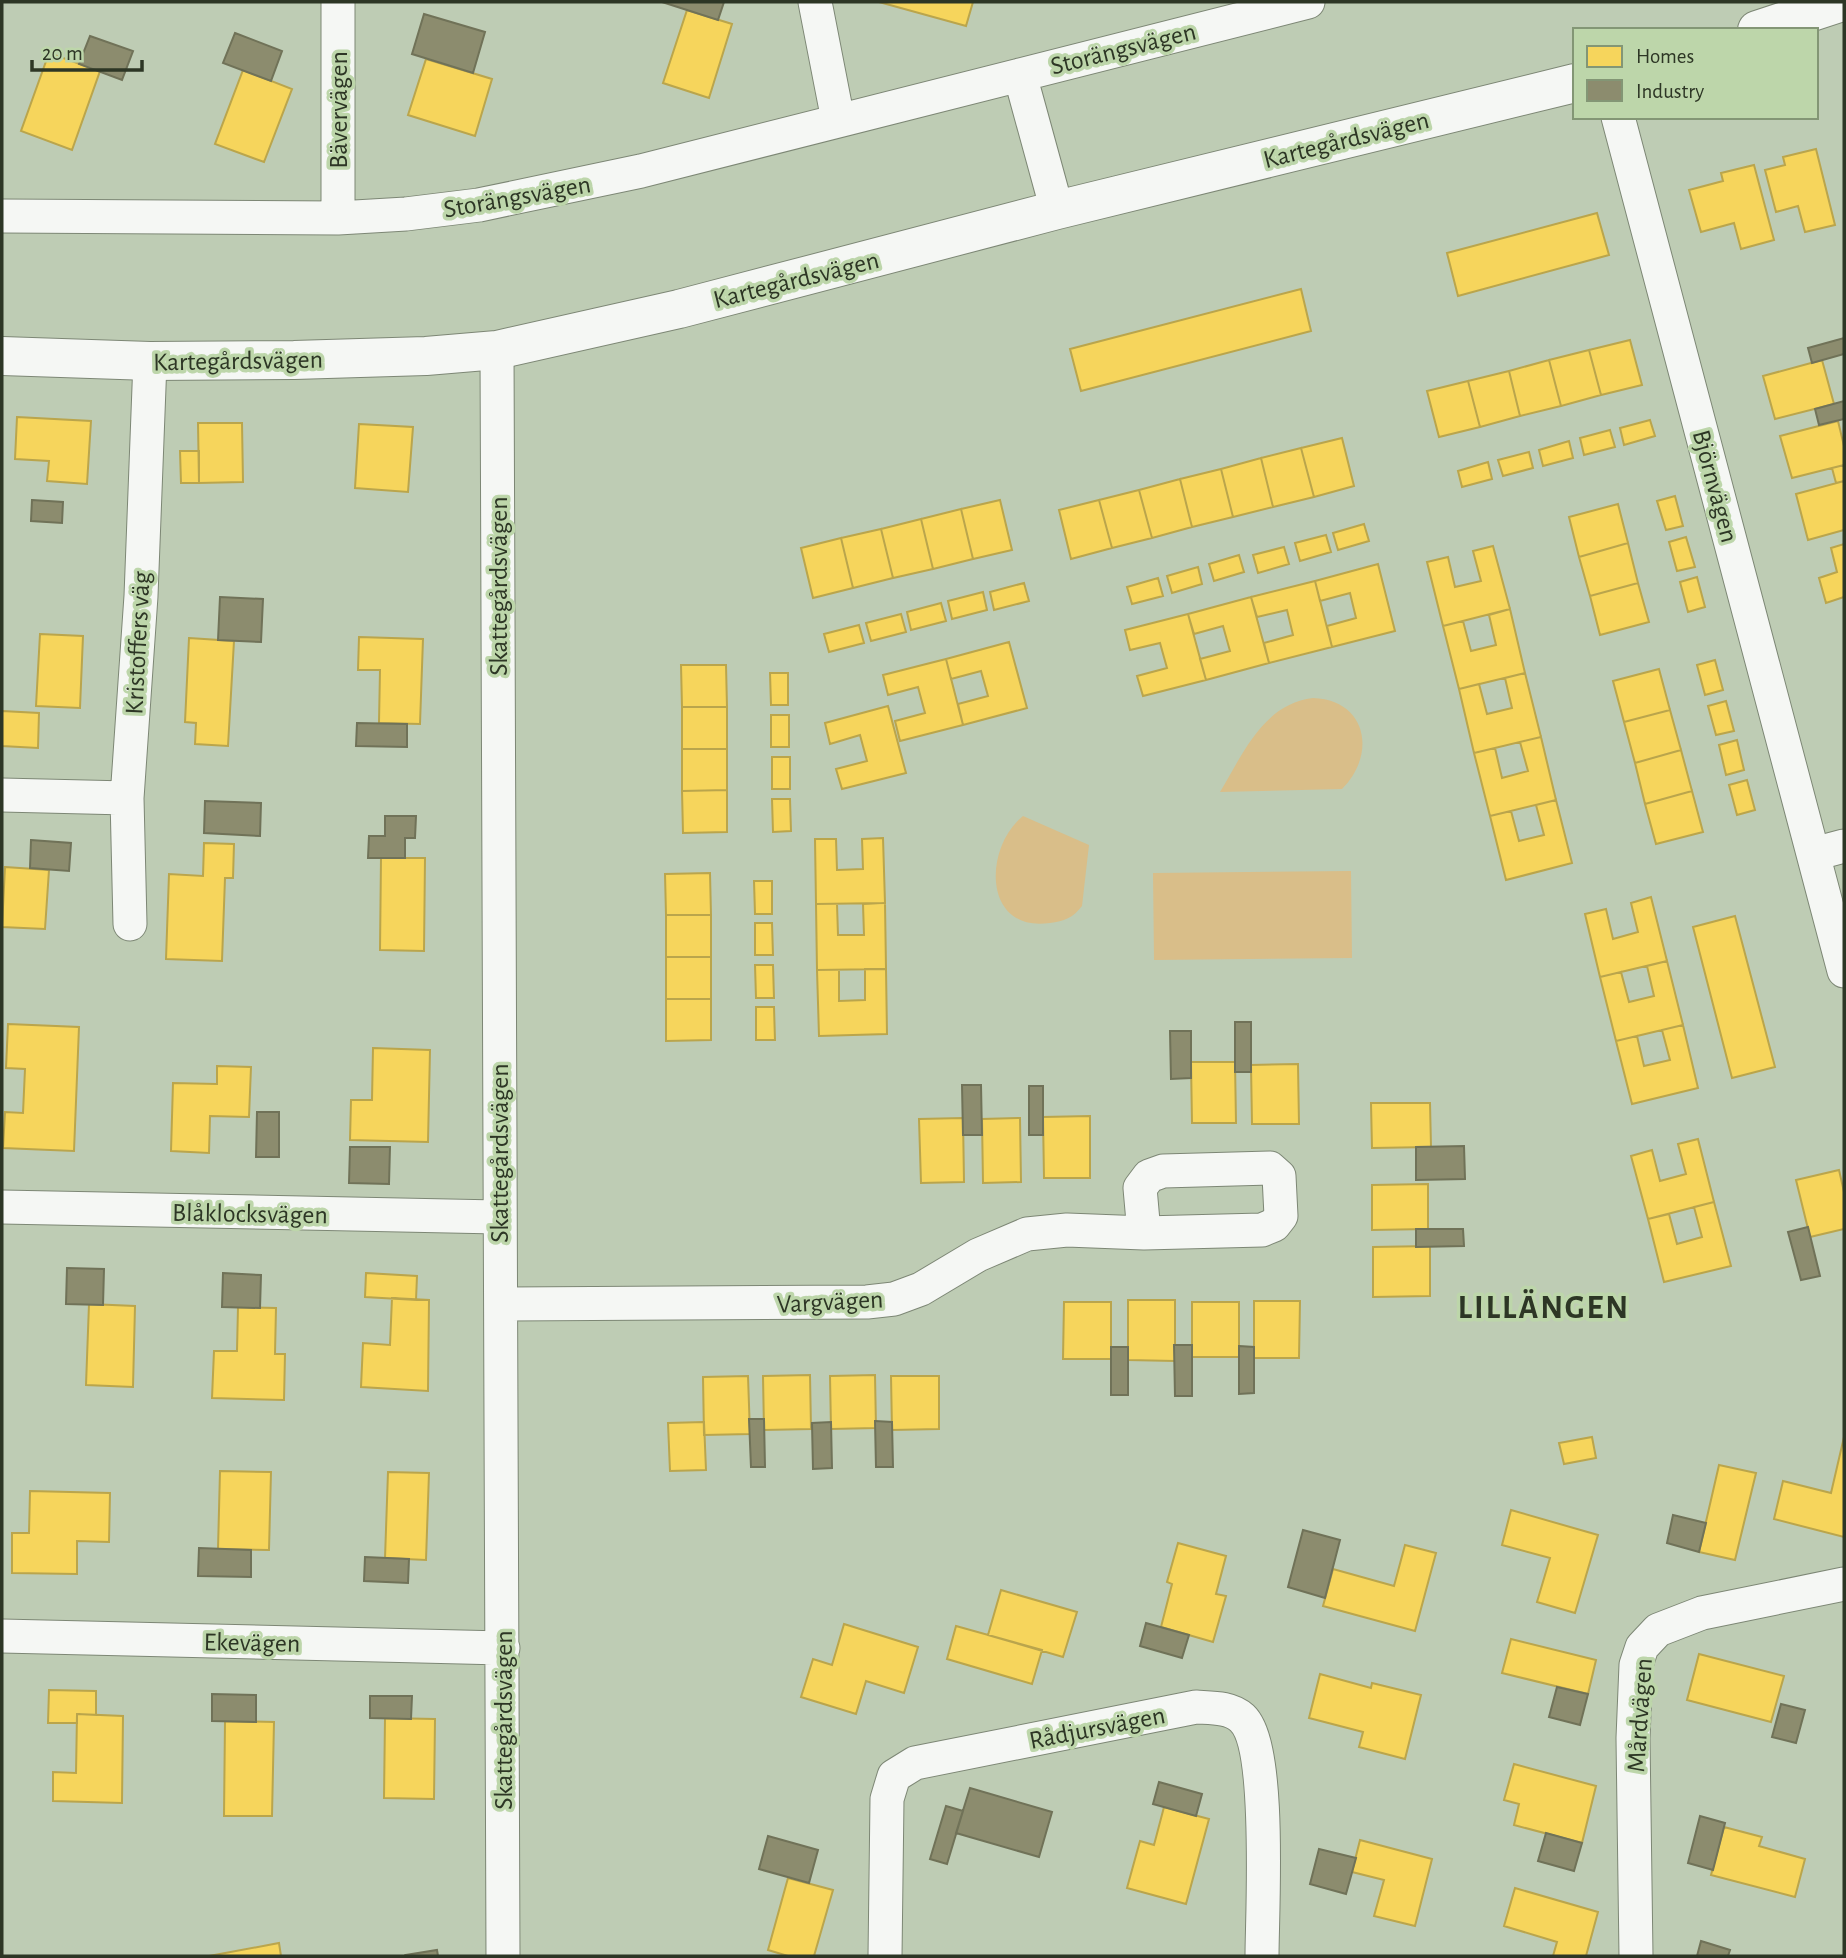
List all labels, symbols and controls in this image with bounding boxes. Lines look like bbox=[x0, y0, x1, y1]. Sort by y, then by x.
street label: Storängsvägen bbox=[1048, 18, 1199, 80]
scale bar bbox=[32, 28, 142, 72]
legend bbox=[1573, 28, 1818, 119]
text: 20 m bbox=[42, 43, 83, 64]
text: Homes bbox=[1636, 46, 1694, 67]
street label: Bävervägen bbox=[326, 51, 352, 169]
text: Industry bbox=[1636, 81, 1704, 102]
street label: Kartegårdsvägen bbox=[1261, 107, 1432, 173]
street label: Storängsvägen bbox=[442, 171, 593, 223]
street label: Kartegårdsvägen bbox=[711, 247, 882, 313]
street label: Kartegårdsvägen bbox=[153, 347, 323, 375]
street label: Björnvägen bbox=[1688, 427, 1743, 545]
street label: Skattegårdsvägen bbox=[486, 496, 512, 676]
street label: Kristoffers väg bbox=[121, 571, 155, 715]
street label: Skattegårdsvägen bbox=[487, 1063, 513, 1243]
street label: Blåklocksvägen bbox=[172, 1200, 328, 1228]
street label: Vargvägen bbox=[776, 1286, 884, 1318]
district label: LILLÄNGEN bbox=[1458, 1289, 1630, 1325]
street label: Ekevägen bbox=[203, 1629, 300, 1657]
street label: Skattegårdsvägen bbox=[491, 1630, 517, 1810]
street label: Mårdvägen bbox=[1623, 1657, 1657, 1773]
street label: Rådjursvägen bbox=[1027, 1702, 1167, 1754]

